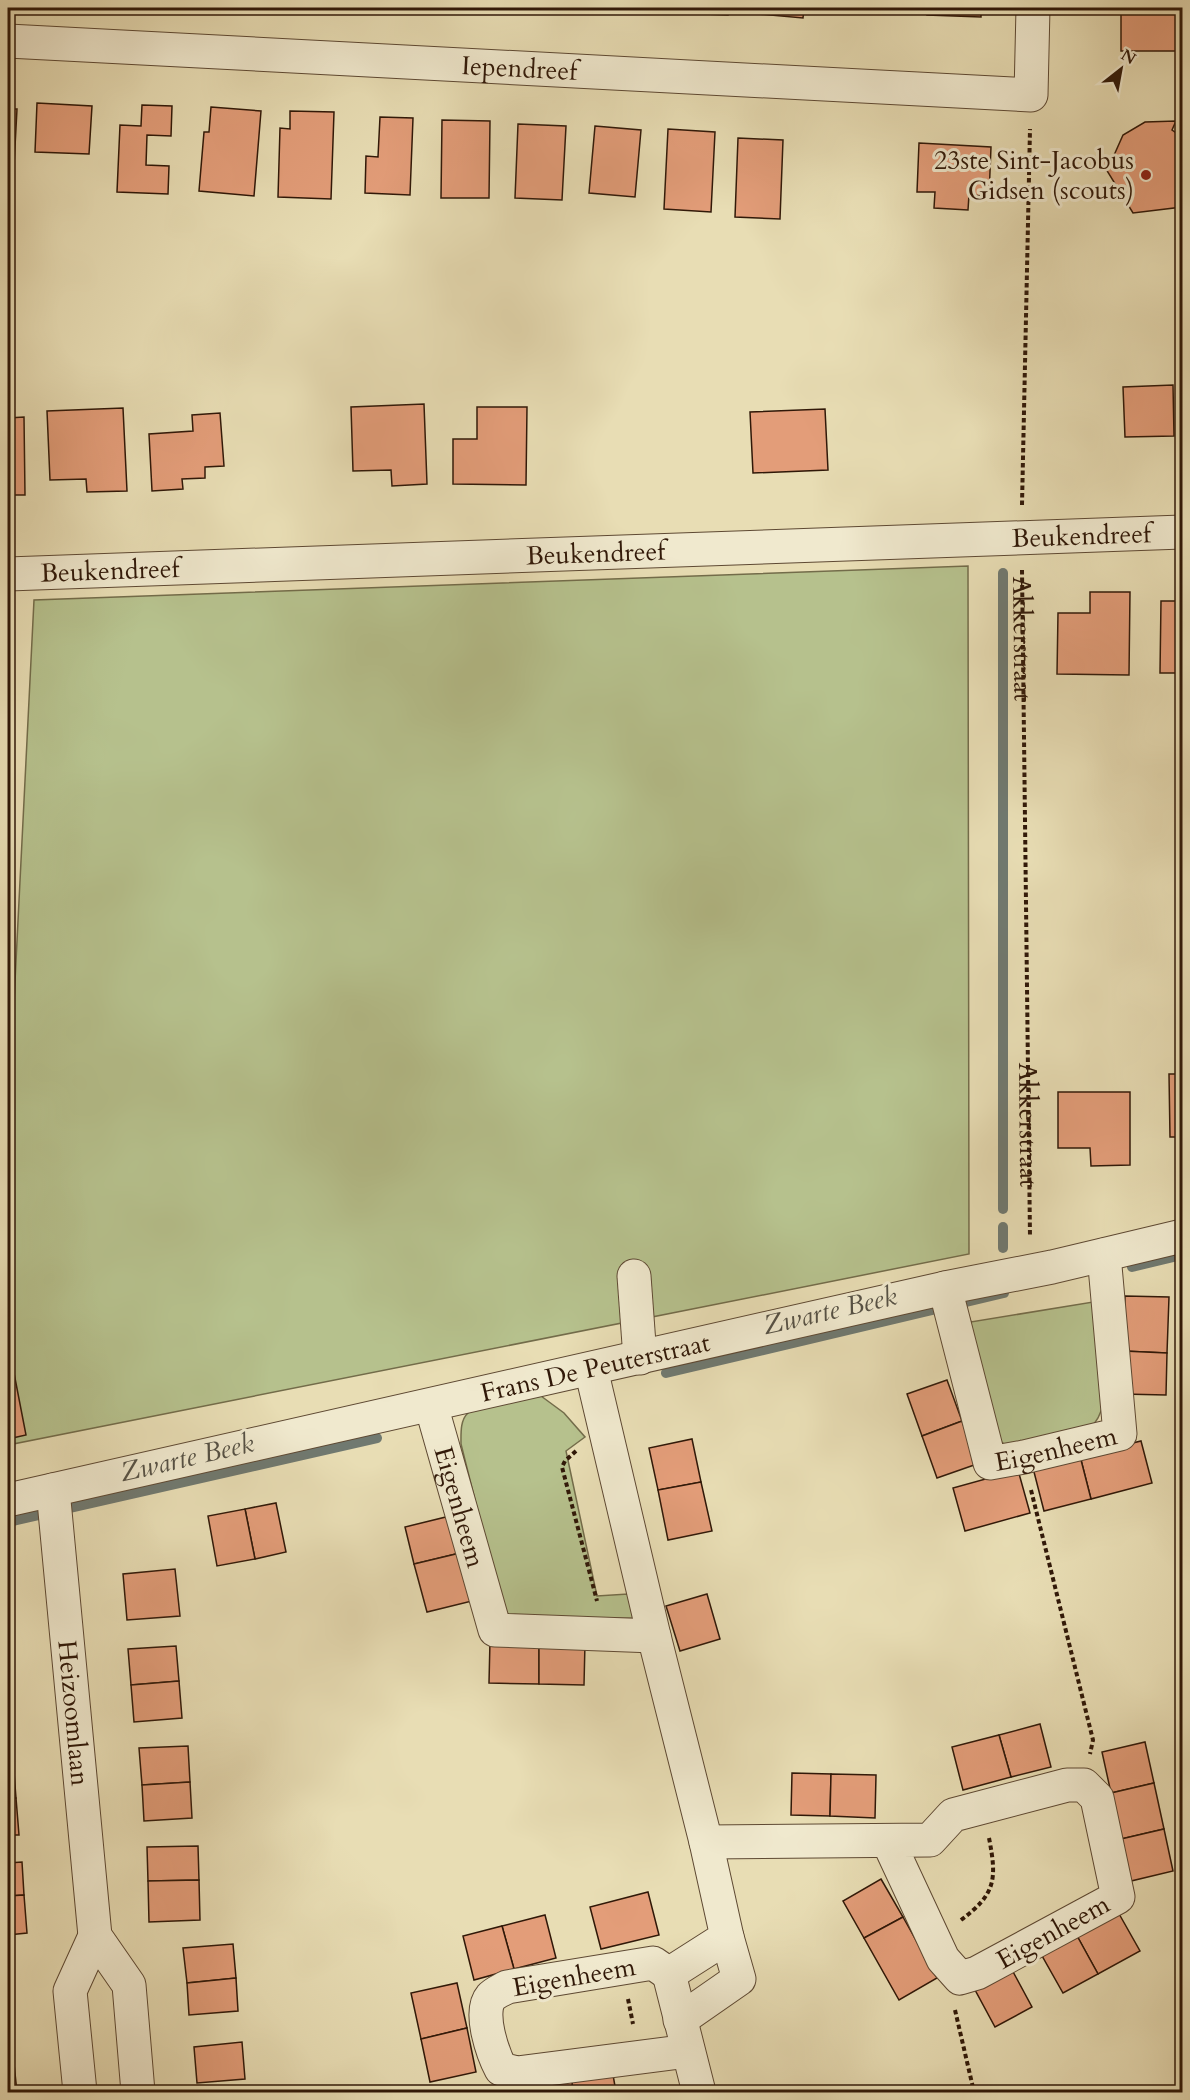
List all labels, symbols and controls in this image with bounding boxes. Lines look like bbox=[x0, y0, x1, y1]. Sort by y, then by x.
north arrow bbox=[1091, 39, 1151, 99]
text: N bbox=[1117, 44, 1140, 70]
street label: Iependreef bbox=[460, 47, 582, 89]
place label: 23ste Sint-Jacobus Gidsen (scouts) bbox=[934, 143, 1134, 208]
marker: 23ste Sint-Jacobus Gidsen (scouts) bbox=[1139, 168, 1153, 182]
street label: Beukendreef bbox=[1011, 515, 1156, 556]
street label: Beukendreef bbox=[525, 533, 670, 573]
street label: Beukendreef bbox=[40, 550, 184, 590]
street label: Akkerstraat bbox=[1005, 576, 1041, 702]
street label: Akkerstraat bbox=[1010, 1062, 1047, 1188]
water label: Zwarte Beek bbox=[760, 1278, 901, 1344]
street label: Frans De Peuterstraat bbox=[477, 1324, 713, 1410]
street label: Eigenheem bbox=[992, 1418, 1120, 1479]
water label: Zwarte Beek bbox=[117, 1425, 258, 1491]
street label: Eigenheem bbox=[426, 1442, 494, 1572]
street label: Heizoomlaan bbox=[50, 1638, 98, 1788]
street label: Eigenheem bbox=[990, 1887, 1116, 1977]
street label: Eigenheem bbox=[510, 1949, 638, 2005]

